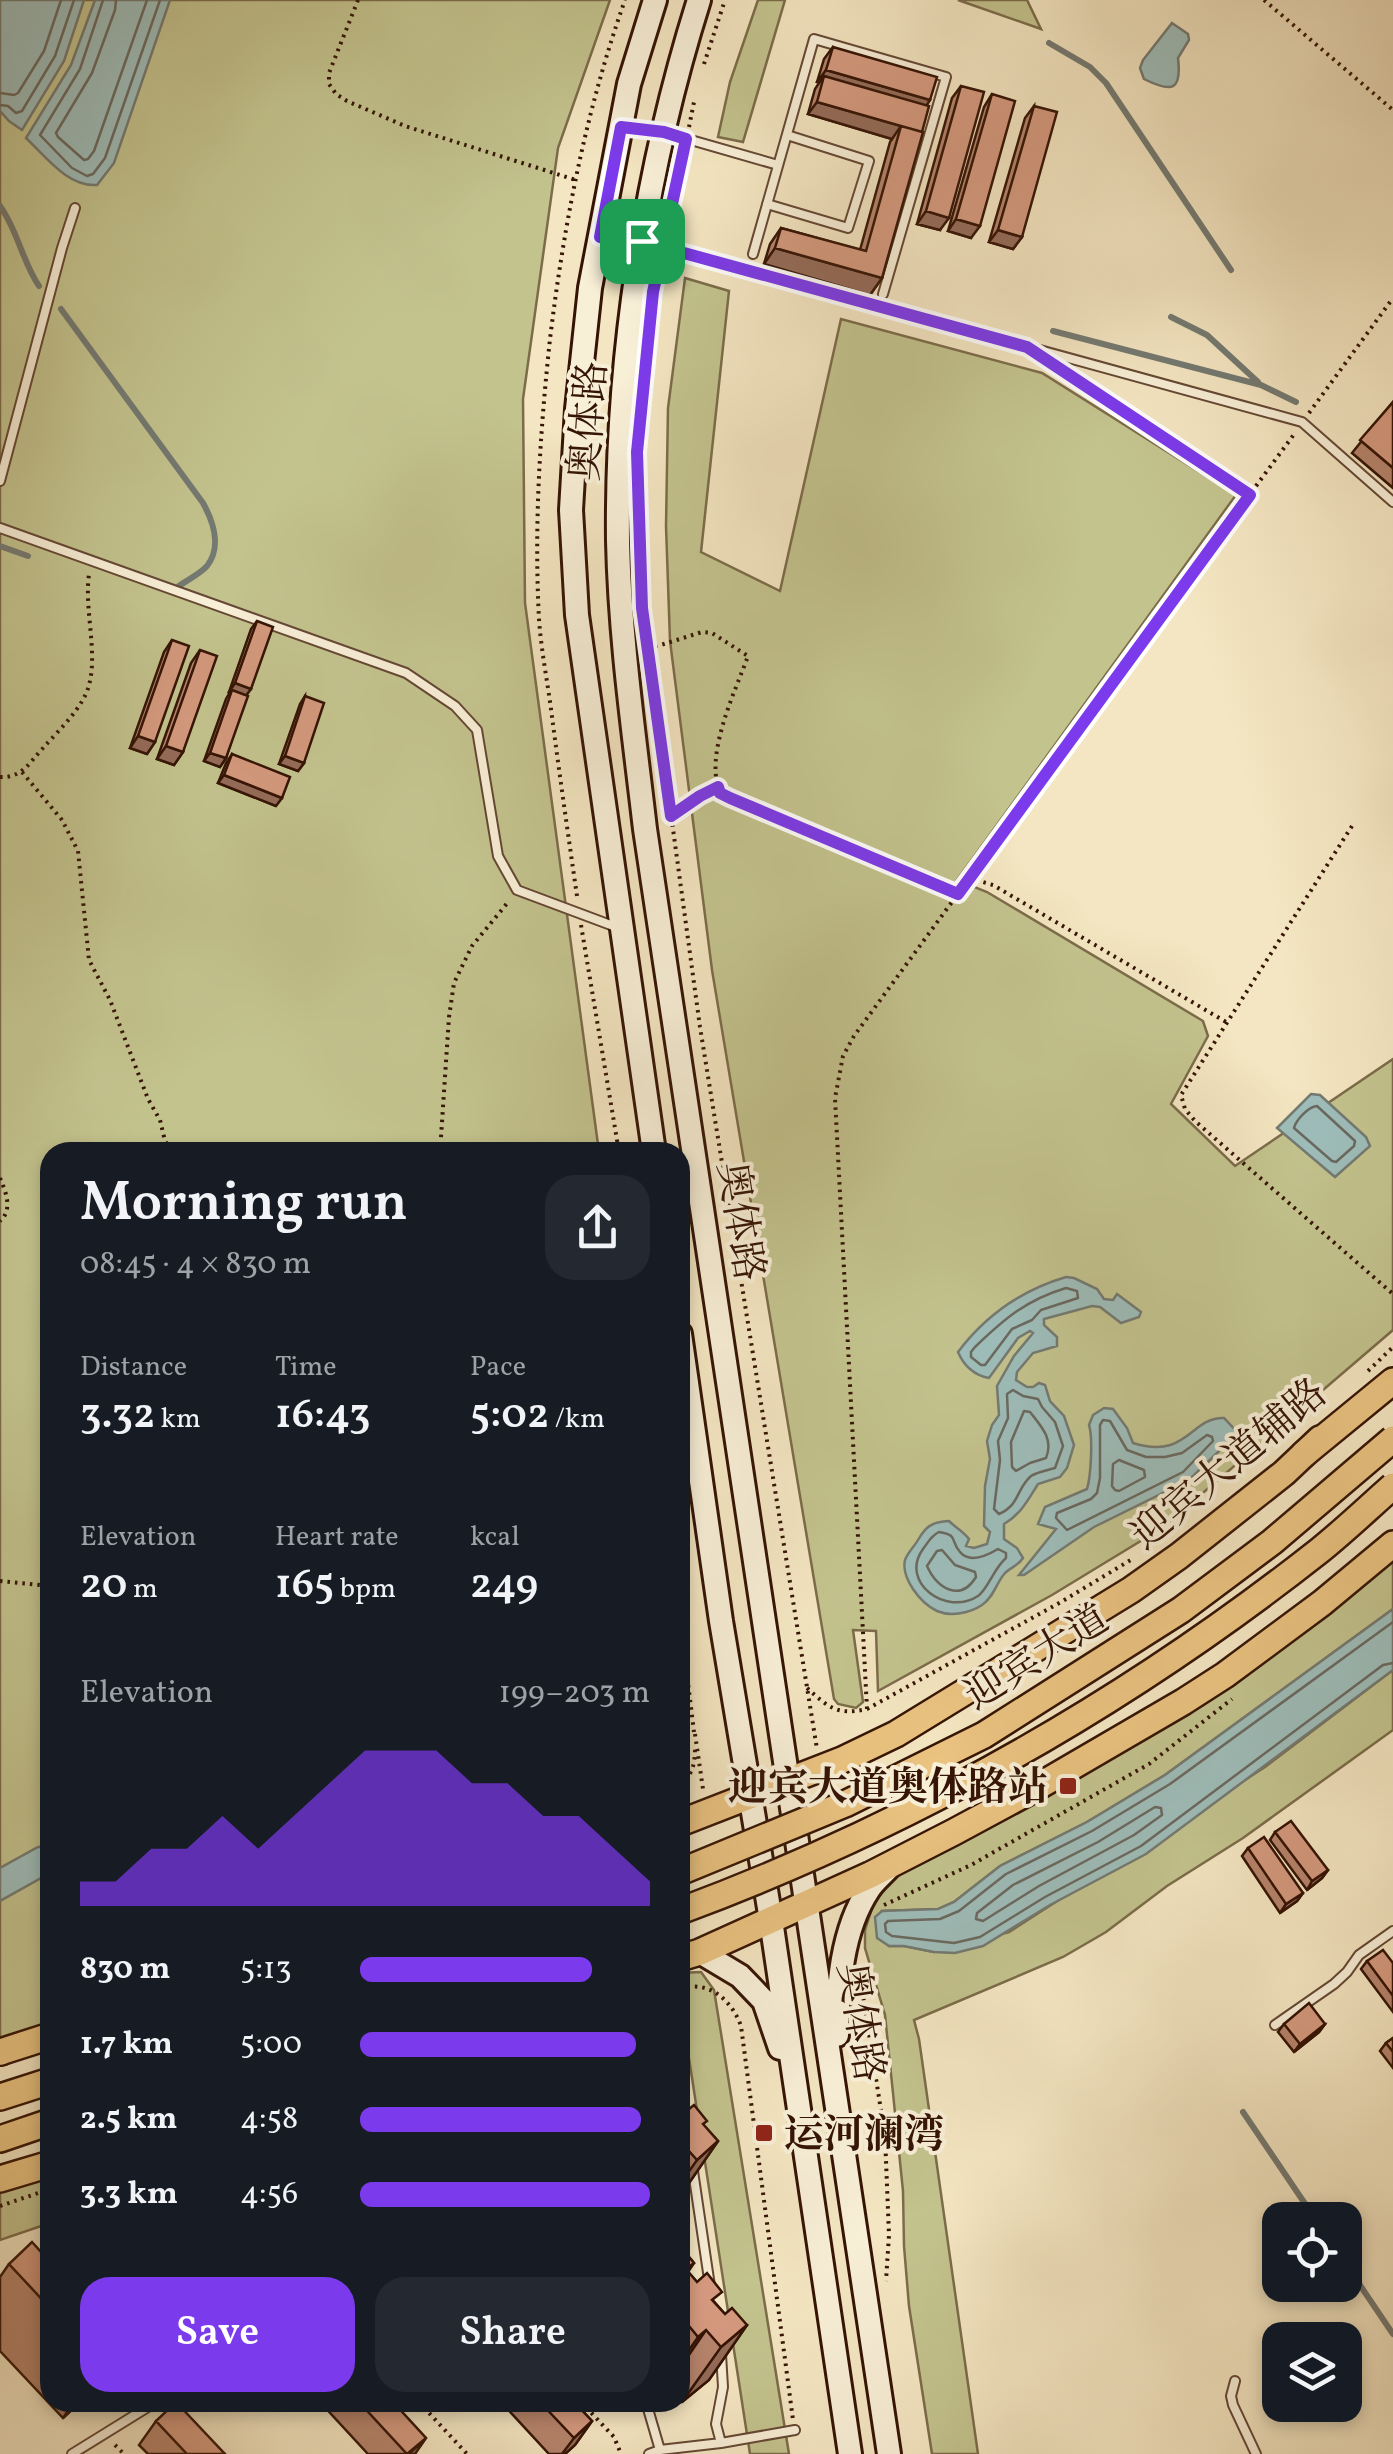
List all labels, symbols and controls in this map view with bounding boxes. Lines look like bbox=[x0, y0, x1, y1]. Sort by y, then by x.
pin bbox=[600, 199, 685, 284]
icon: arrive bbox=[615, 214, 670, 269]
street label: 奥体路 bbox=[559, 359, 623, 483]
street label: 奥体路 bbox=[701, 1158, 775, 1285]
text: Morning run bbox=[80, 1167, 408, 1243]
button: share bbox=[545, 1175, 650, 1280]
text: 08:45 · 4 × 830 m bbox=[80, 1243, 311, 1287]
text: Distance bbox=[80, 1348, 187, 1387]
text: Time bbox=[275, 1348, 336, 1387]
text: Pace bbox=[470, 1348, 526, 1387]
street label: 迎宾大道辅路 bbox=[1121, 1367, 1340, 1565]
text: 3.32 bbox=[80, 1387, 155, 1446]
text: 16:43 bbox=[275, 1387, 370, 1446]
text: 5:02 bbox=[470, 1387, 549, 1446]
text: km bbox=[155, 1400, 201, 1439]
text: /km bbox=[549, 1400, 605, 1439]
text: Elevation bbox=[80, 1518, 196, 1557]
text: Heart rate bbox=[275, 1518, 399, 1557]
text: kcal bbox=[470, 1518, 520, 1557]
text: 20 bbox=[80, 1557, 127, 1616]
text: 165 bbox=[275, 1557, 334, 1616]
text: 249 bbox=[470, 1557, 538, 1616]
text: m bbox=[127, 1570, 158, 1609]
text: bpm bbox=[334, 1570, 396, 1609]
street label: 迎宾大道 bbox=[955, 1593, 1121, 1726]
text: Elevation bbox=[80, 1672, 213, 1716]
text: 199–203 m bbox=[499, 1672, 650, 1716]
place label: 迎宾大道奥体路站 bbox=[728, 1762, 1048, 1818]
marker: 迎宾大道奥体路站 bbox=[1057, 1775, 1079, 1797]
text: 830 m bbox=[80, 1948, 170, 1992]
text: 5:13 bbox=[240, 1948, 292, 1992]
street label: 奥体路 bbox=[821, 1959, 895, 2086]
text: 1.7 km bbox=[80, 2023, 173, 2067]
text: 5:00 bbox=[240, 2023, 302, 2067]
text: 2.5 km bbox=[80, 2098, 178, 2142]
text: 4:58 bbox=[240, 2098, 298, 2142]
place label: 运河澜湾 bbox=[784, 2109, 944, 2165]
marker: 运河澜湾 bbox=[753, 2122, 775, 2144]
text: 3.3 km bbox=[80, 2173, 178, 2217]
text: 4:56 bbox=[240, 2173, 298, 2217]
map controls bbox=[1262, 2202, 1362, 2422]
button: locate bbox=[1262, 2202, 1362, 2302]
button: Save bbox=[80, 2277, 355, 2392]
button: Share bbox=[375, 2277, 650, 2392]
button: layers bbox=[1262, 2322, 1362, 2422]

